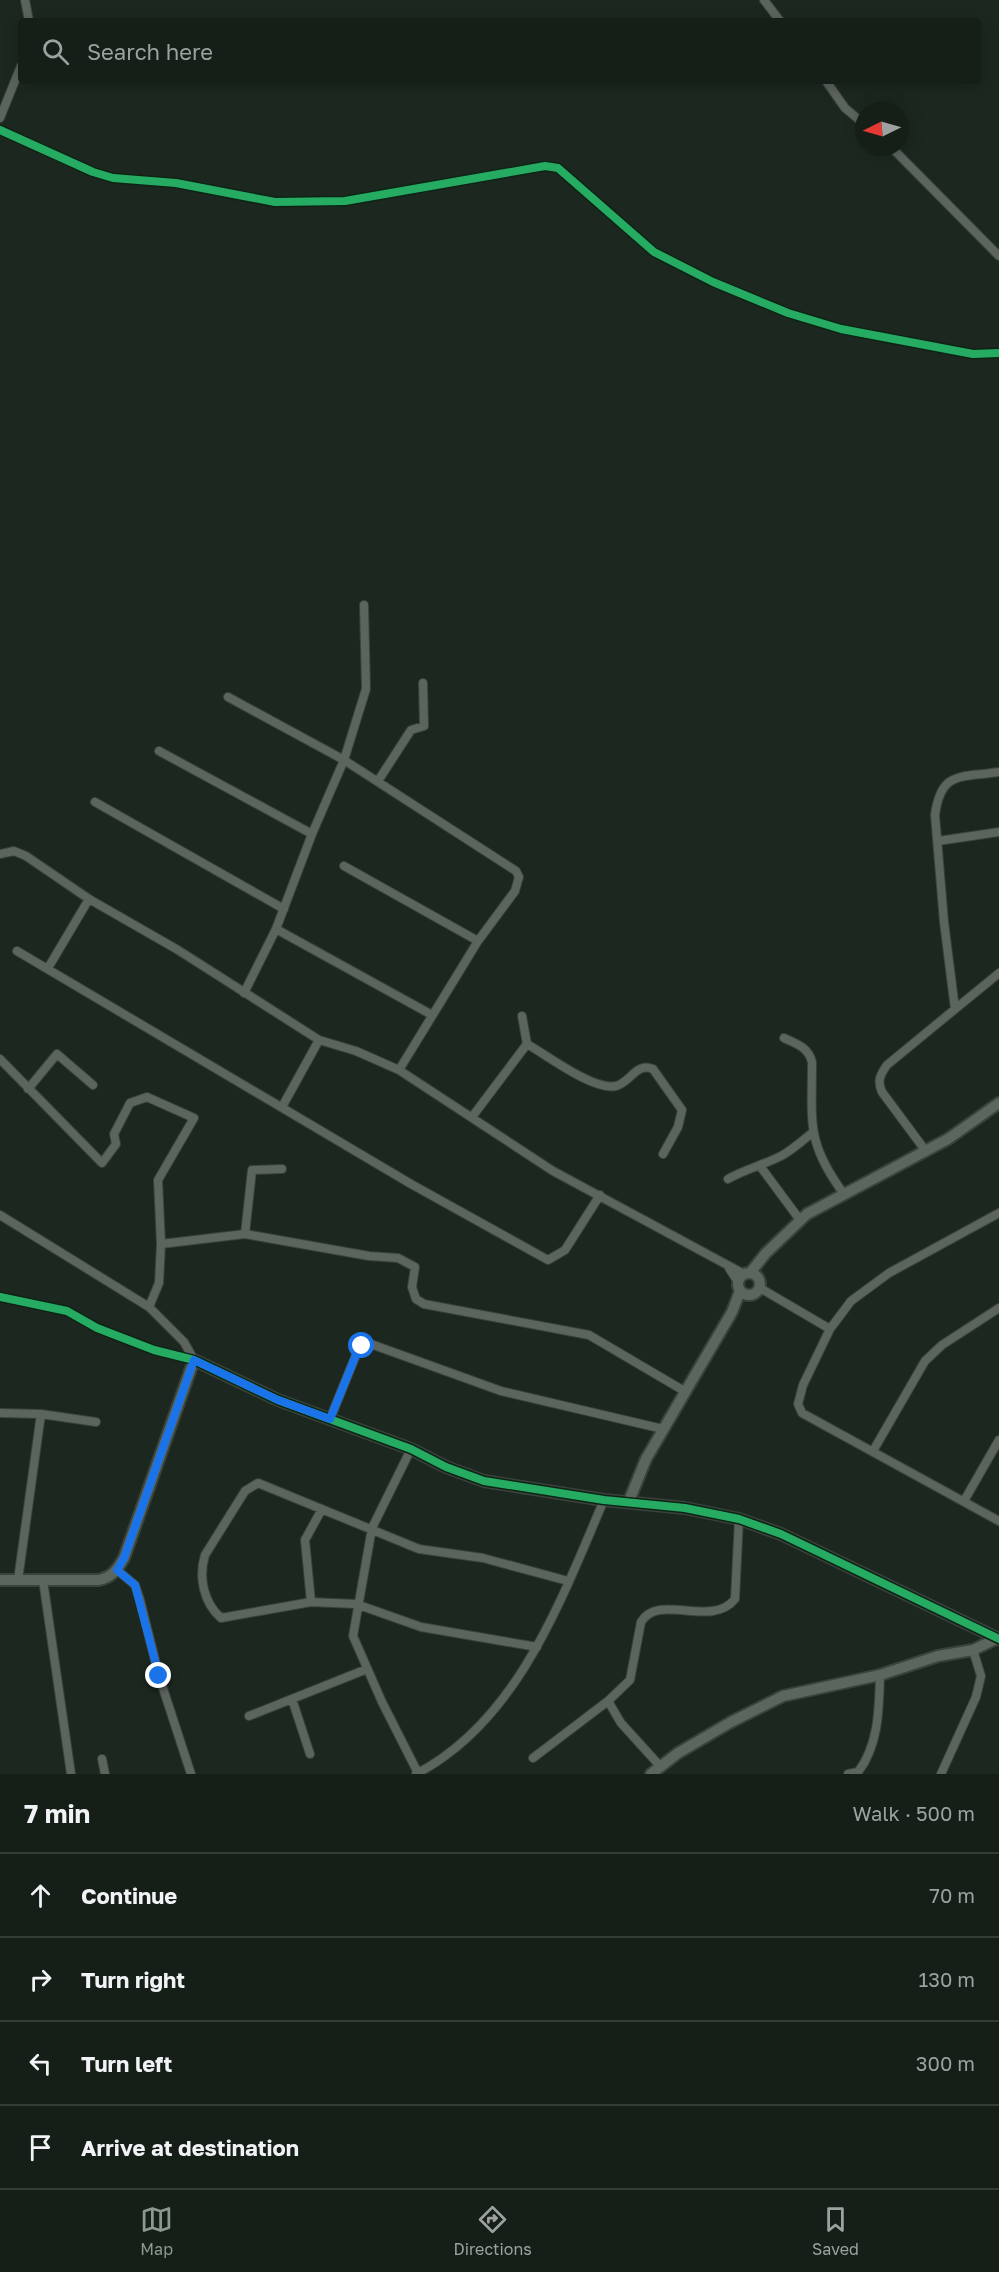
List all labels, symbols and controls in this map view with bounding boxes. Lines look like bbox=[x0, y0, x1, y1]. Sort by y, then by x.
search box bbox=[18, 18, 981, 84]
icon: search bbox=[39, 35, 72, 68]
text: Search here bbox=[87, 38, 213, 65]
north arrow bbox=[855, 102, 909, 156]
route start bbox=[348, 1332, 374, 1358]
route end bbox=[145, 1662, 171, 1688]
text: 7 min bbox=[24, 1798, 90, 1829]
text: Walk · 500 m bbox=[853, 1801, 975, 1825]
icon: ahead bbox=[24, 1879, 57, 1912]
text: Continue bbox=[81, 1882, 177, 1909]
text: 70 m bbox=[929, 1883, 975, 1907]
icon: right bbox=[24, 1963, 57, 1996]
text: Turn right bbox=[81, 1966, 185, 1993]
text: 130 m bbox=[919, 1967, 975, 1991]
icon: left bbox=[24, 2047, 57, 2080]
text: Turn left bbox=[81, 2050, 172, 2077]
text: 300 m bbox=[916, 2051, 975, 2075]
icon: arrive bbox=[24, 2131, 57, 2164]
text: Arrive at destination bbox=[81, 2134, 299, 2161]
tab: Map bbox=[140, 2203, 173, 2259]
tab: Directions bbox=[454, 2203, 532, 2259]
tab: Saved bbox=[812, 2203, 859, 2259]

